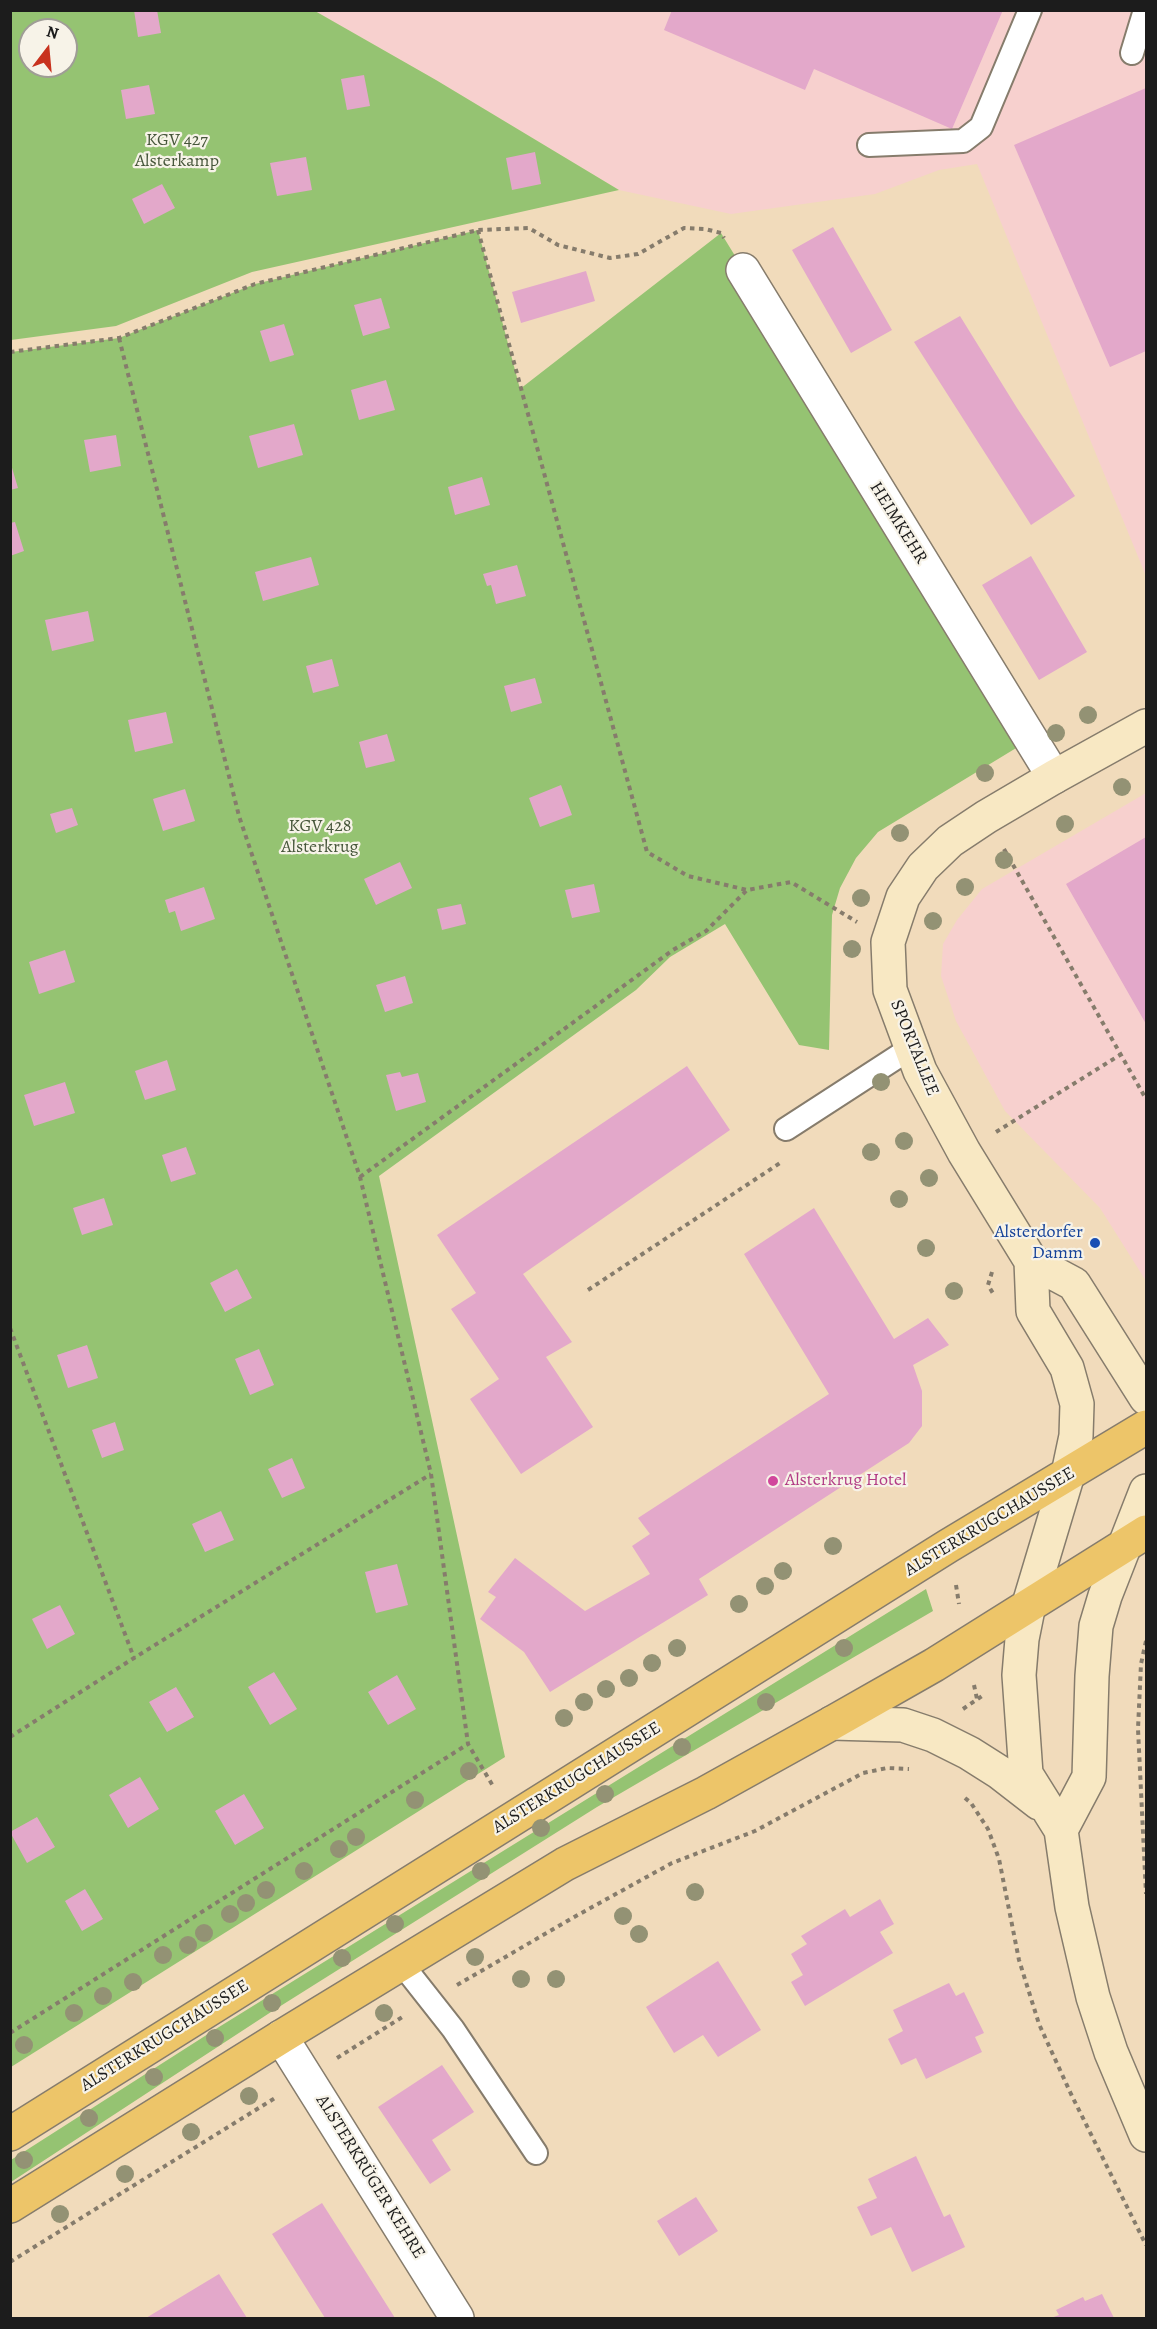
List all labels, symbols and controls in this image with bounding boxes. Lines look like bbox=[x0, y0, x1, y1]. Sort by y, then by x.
north arrow bbox=[18, 18, 78, 78]
text: N bbox=[44, 20, 61, 45]
park label: KGV 427 Alsterkamp bbox=[135, 130, 219, 172]
street label: HEIMKEHR bbox=[864, 478, 932, 568]
park label: KGV 428 Alsterkrug bbox=[281, 816, 359, 858]
street label: SPORTALLEE bbox=[885, 997, 943, 1099]
place label: Alsterdorfer Damm bbox=[994, 1222, 1083, 1264]
marker: Alsterdorfer Damm bbox=[1088, 1236, 1102, 1250]
street label: ALSTERKRUGCHAUSSEE bbox=[901, 1463, 1079, 1581]
place label: Alsterkrug Hotel bbox=[785, 1470, 906, 1492]
marker: Alsterkrug Hotel bbox=[766, 1474, 780, 1488]
street label: ALSTERKRUGCHAUSSEE bbox=[489, 1717, 665, 1839]
street label: ALSTERKRUGCHAUSSEE bbox=[77, 1975, 253, 2097]
street label: ALSTERKRÜGER KEHRE bbox=[311, 2091, 429, 2263]

